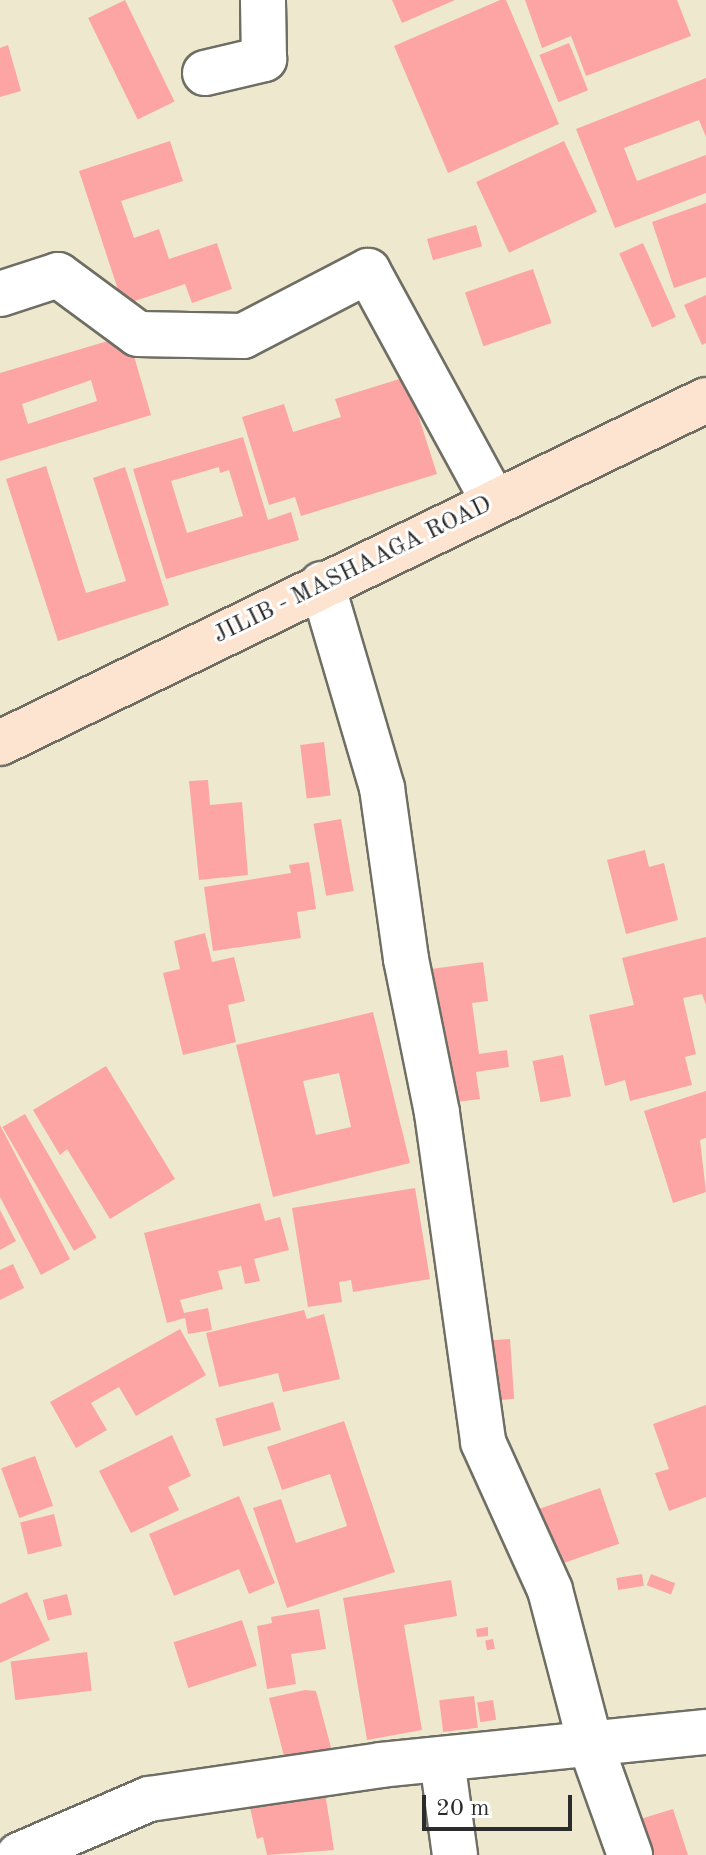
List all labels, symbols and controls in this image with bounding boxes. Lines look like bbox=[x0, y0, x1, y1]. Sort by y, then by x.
street label: JILIB - MASHAAGA ROAD bbox=[209, 491, 497, 651]
scale bar bbox=[426, 1779, 576, 1829]
text: 20 m bbox=[436, 1797, 490, 1821]

